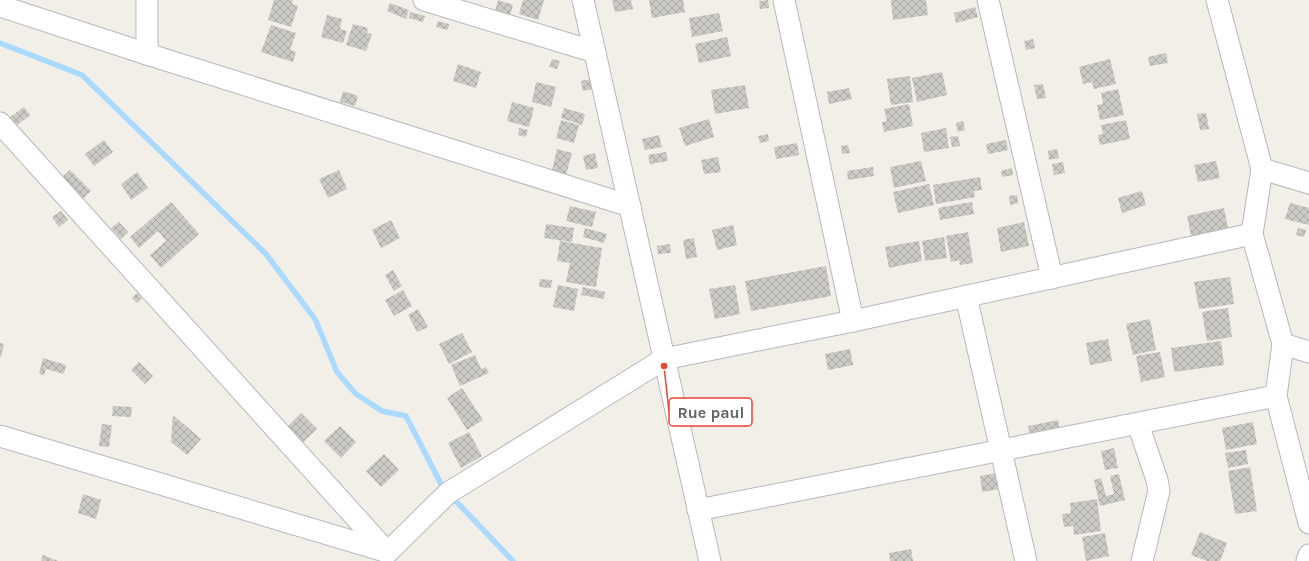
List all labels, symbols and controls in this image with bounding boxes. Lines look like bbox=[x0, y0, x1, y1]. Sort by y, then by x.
callout: Rue paul bbox=[669, 398, 752, 426]
text: Rue paul bbox=[678, 403, 744, 422]

